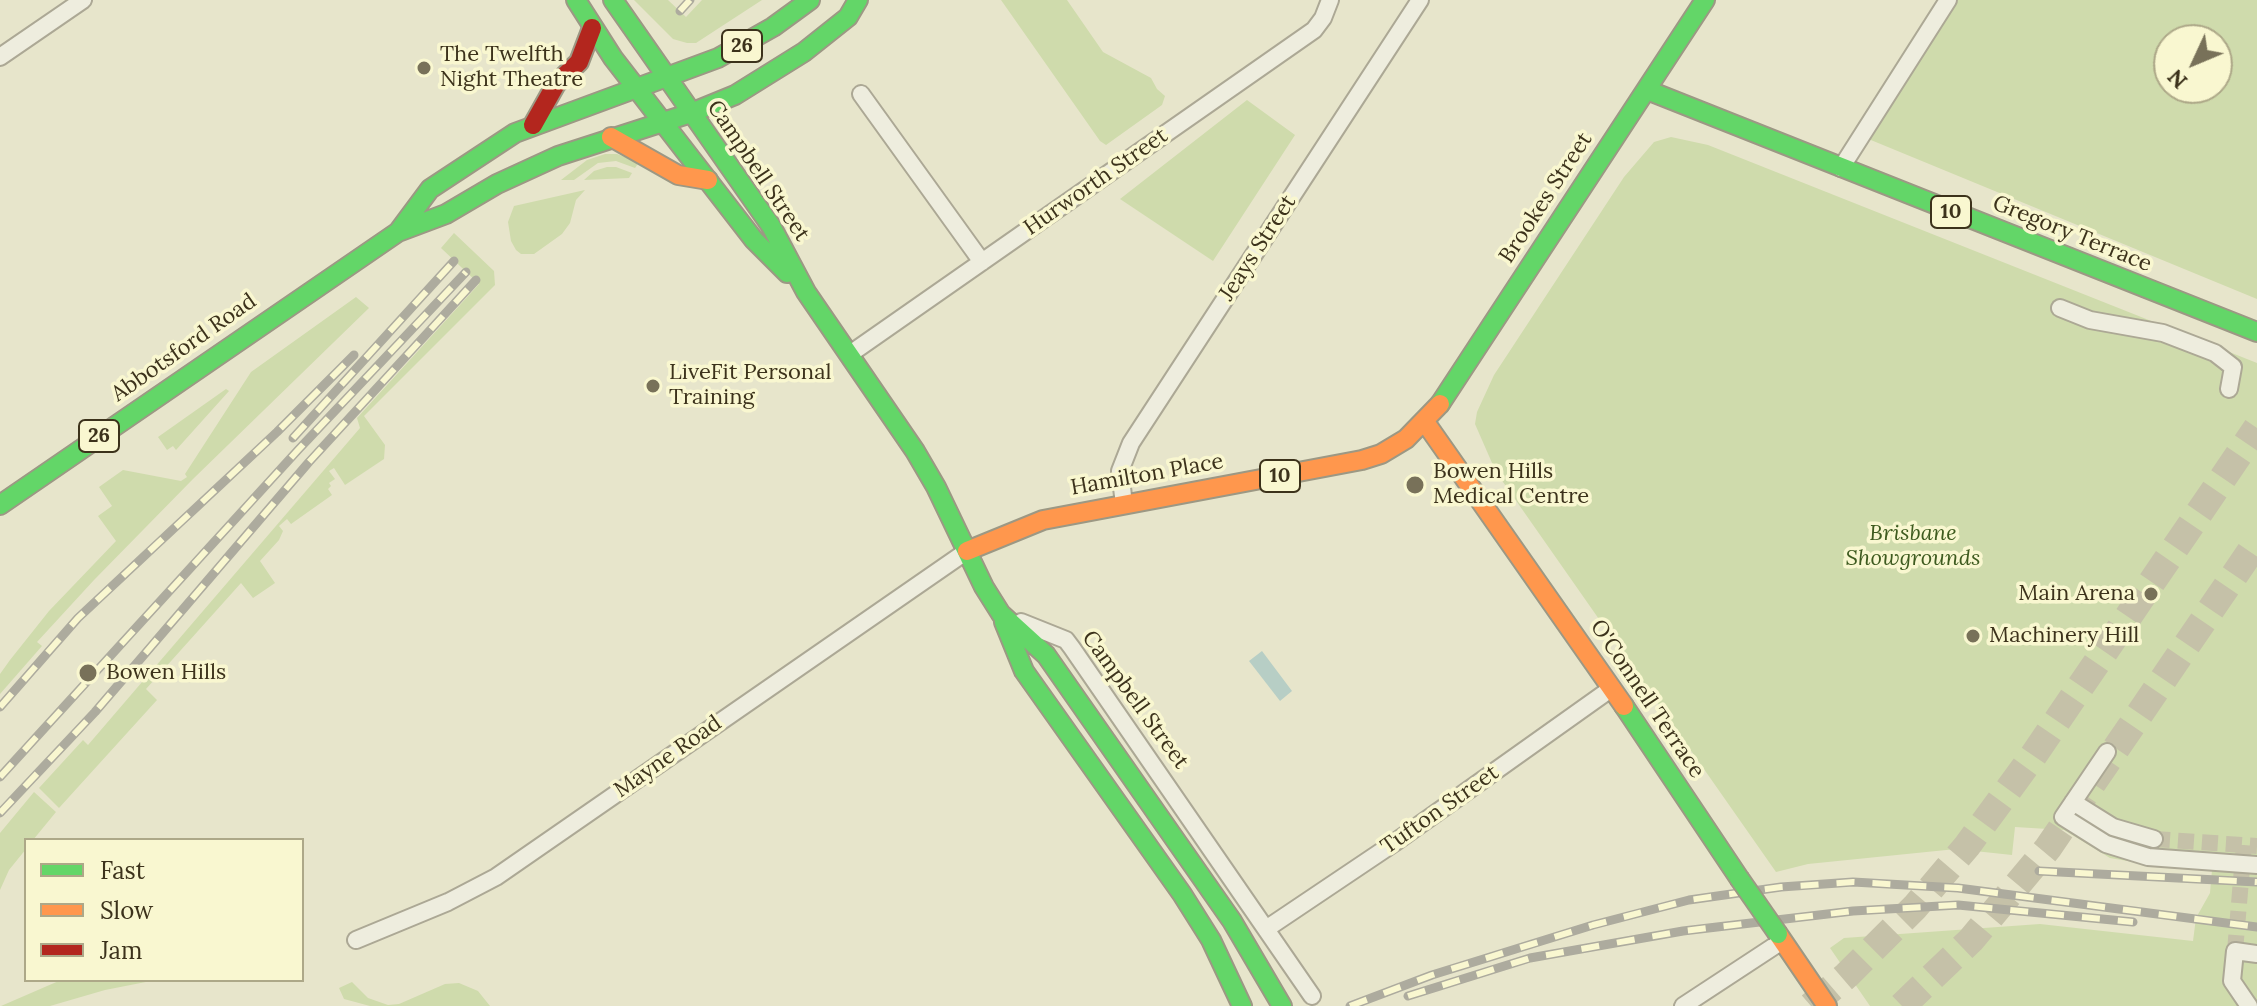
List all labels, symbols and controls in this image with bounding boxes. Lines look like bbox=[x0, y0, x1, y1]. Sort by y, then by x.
north arrow bbox=[2153, 24, 2233, 104]
road number: 26 bbox=[722, 30, 762, 62]
place label: The Twelfth Night Theatre bbox=[440, 42, 583, 94]
marker: The Twelfth Night Theatre bbox=[415, 59, 433, 77]
text: N bbox=[2161, 63, 2193, 95]
street label: Campbell Street bbox=[701, 95, 815, 247]
street label: Hurworth Street bbox=[1019, 123, 1173, 241]
street label: Brookes Street bbox=[1494, 128, 1598, 268]
street label: Jeays Street bbox=[1214, 190, 1302, 306]
street label: Gregory Terrace bbox=[1989, 190, 2155, 278]
road number: 10 bbox=[1931, 196, 1971, 228]
street label: Abbotsford Road bbox=[107, 288, 261, 408]
place label: LiveFit Personal Training bbox=[669, 360, 832, 412]
marker: LiveFit Personal Training bbox=[644, 377, 662, 395]
road number: 26 bbox=[79, 420, 119, 452]
street label: Hamilton Place bbox=[1069, 449, 1225, 501]
place label: Bowen Hills Medical Centre bbox=[1433, 459, 1589, 510]
road number: 10 bbox=[1260, 460, 1300, 492]
marker: Bowen Hills Medical Centre bbox=[1404, 474, 1426, 496]
park label: Brisbane Showgrounds bbox=[1846, 521, 1980, 572]
place label: Main Arena bbox=[2018, 581, 2135, 607]
marker: Main Arena bbox=[2142, 585, 2160, 603]
street label: O'Connell Terrace bbox=[1584, 615, 1710, 783]
place label: Machinery Hill bbox=[1989, 623, 2139, 649]
street label: Campbell Street bbox=[1076, 626, 1194, 774]
marker: Machinery Hill bbox=[1964, 627, 1982, 645]
place label: Bowen Hills bbox=[106, 660, 226, 686]
marker: Bowen Hills bbox=[77, 662, 99, 684]
street label: Mayne Road bbox=[609, 710, 727, 804]
street label: Tufton Street bbox=[1376, 760, 1504, 860]
legend bbox=[24, 838, 304, 982]
text: Fast bbox=[100, 855, 145, 886]
text: Slow bbox=[100, 895, 153, 926]
text: Jam bbox=[100, 935, 142, 966]

